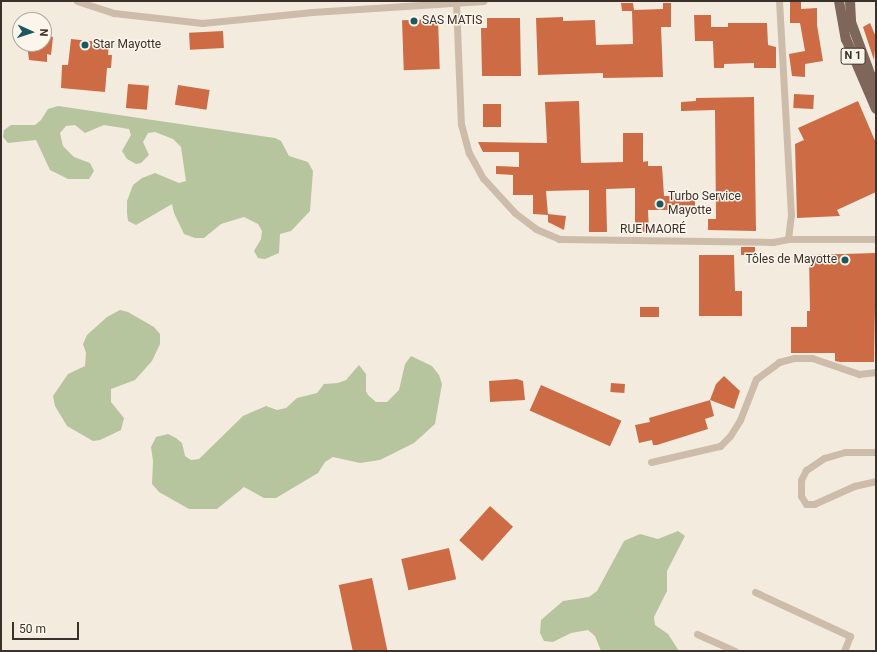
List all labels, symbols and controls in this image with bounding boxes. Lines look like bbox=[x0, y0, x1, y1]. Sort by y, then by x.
north arrow bbox=[12, 12, 52, 52]
place label: SAS MATIS bbox=[422, 14, 482, 28]
marker: SAS MATIS bbox=[409, 16, 419, 26]
text: N bbox=[37, 28, 50, 37]
place label: Star Mayotte bbox=[93, 38, 161, 52]
marker: Star Mayotte bbox=[80, 40, 90, 50]
road number: N 1 bbox=[840, 47, 866, 65]
place label: Turbo Service Mayotte bbox=[668, 190, 741, 218]
marker: Turbo Service Mayotte bbox=[655, 199, 665, 209]
street label: RUE MAORÉ bbox=[620, 223, 686, 237]
place label: Tôles de Mayotte bbox=[745, 253, 837, 267]
marker: Tôles de Mayotte bbox=[840, 255, 850, 265]
scale bar bbox=[14, 614, 81, 640]
text: 50 m bbox=[19, 622, 46, 636]

